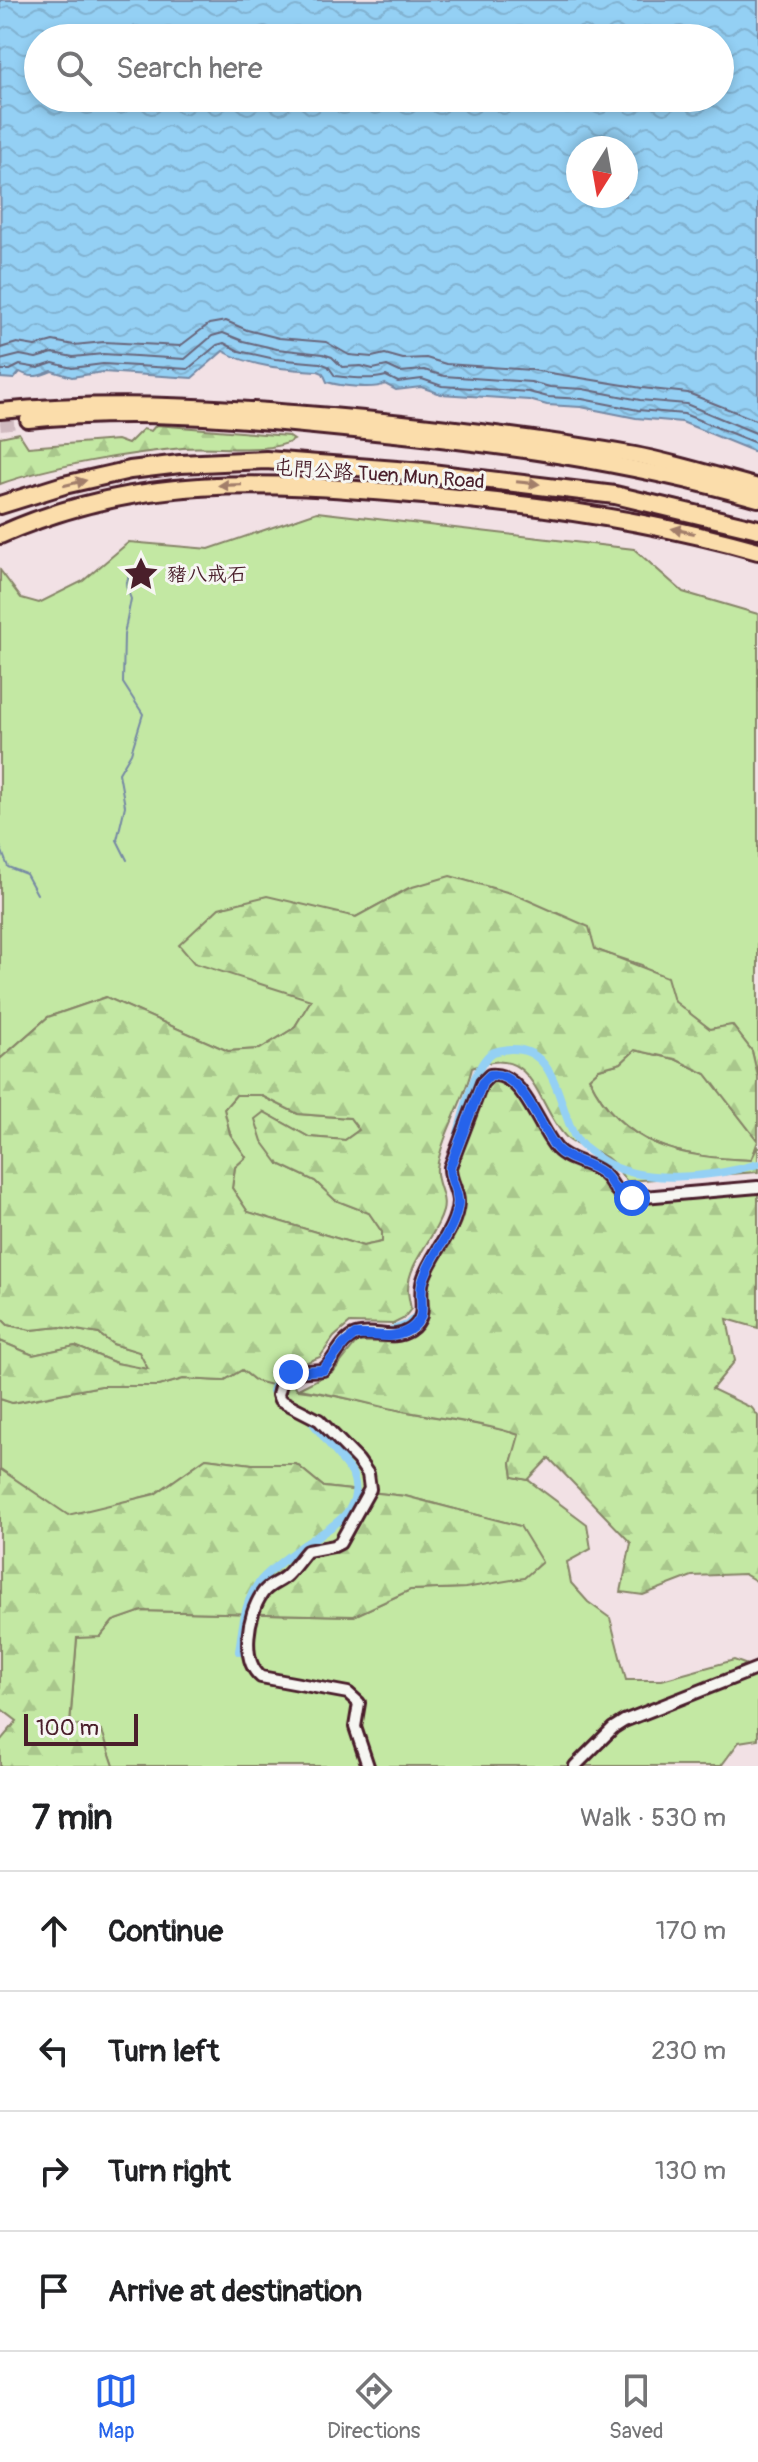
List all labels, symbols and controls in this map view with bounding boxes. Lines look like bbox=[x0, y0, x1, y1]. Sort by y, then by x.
search box bbox=[24, 24, 734, 112]
icon: search bbox=[52, 46, 96, 90]
text: Search here bbox=[116, 50, 263, 87]
north arrow bbox=[566, 136, 638, 208]
street label: 屯門公路 Tuen Mun Road bbox=[273, 455, 485, 494]
one-way arrow bbox=[62, 476, 87, 489]
one-way arrow bbox=[516, 476, 541, 489]
one-way arrow bbox=[217, 478, 242, 491]
one-way arrow bbox=[670, 524, 695, 537]
place icon: 豬八戒石 bbox=[122, 555, 160, 593]
place label: 豬八戒石 bbox=[167, 562, 247, 587]
route start bbox=[614, 1180, 650, 1216]
route end bbox=[273, 1354, 309, 1390]
scale bar bbox=[24, 1710, 138, 1746]
text: 100 m bbox=[36, 1714, 99, 1742]
text: 7 min bbox=[32, 1797, 113, 1840]
text: Walk · 530 m bbox=[580, 1802, 726, 1834]
icon: ahead bbox=[32, 1909, 76, 1953]
text: Continue bbox=[108, 1913, 223, 1950]
text: 170 m bbox=[656, 1915, 726, 1947]
icon: left bbox=[32, 2029, 76, 2073]
text: Turn left bbox=[108, 2033, 219, 2070]
text: 230 m bbox=[651, 2035, 726, 2067]
icon: right bbox=[32, 2149, 76, 2193]
text: Turn right bbox=[108, 2153, 231, 2190]
text: 130 m bbox=[655, 2155, 726, 2187]
icon: arrive bbox=[32, 2269, 76, 2313]
text: Arrive at destination bbox=[108, 2273, 362, 2310]
tab: Map bbox=[94, 2369, 138, 2445]
tab: Directions bbox=[327, 2369, 420, 2445]
tab: Saved bbox=[609, 2369, 664, 2445]

